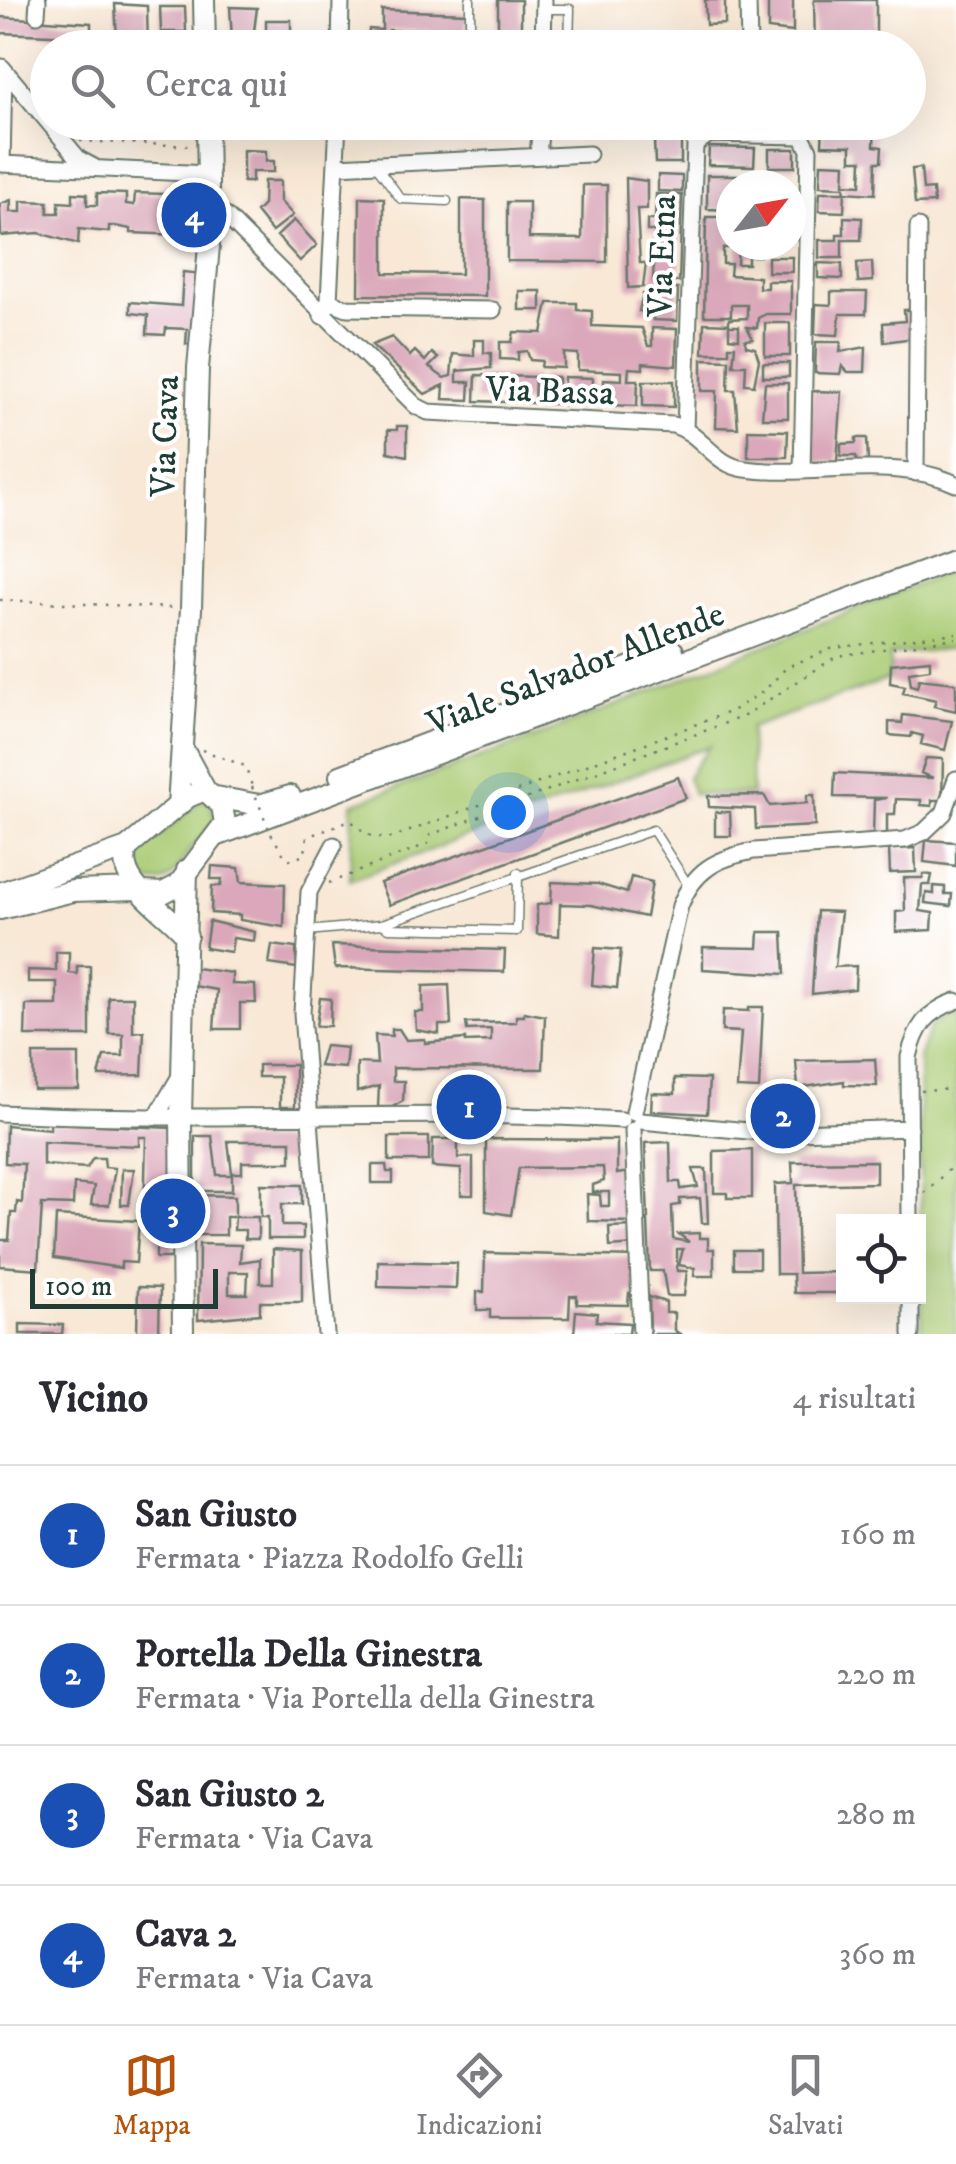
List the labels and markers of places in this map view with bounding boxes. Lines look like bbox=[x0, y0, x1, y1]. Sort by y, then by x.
pin: 4 bbox=[162, 178, 226, 252]
pin: 1 bbox=[436, 1070, 502, 1144]
pin: 2 bbox=[750, 1078, 816, 1154]
pin: 3 bbox=[140, 1174, 206, 1248]

